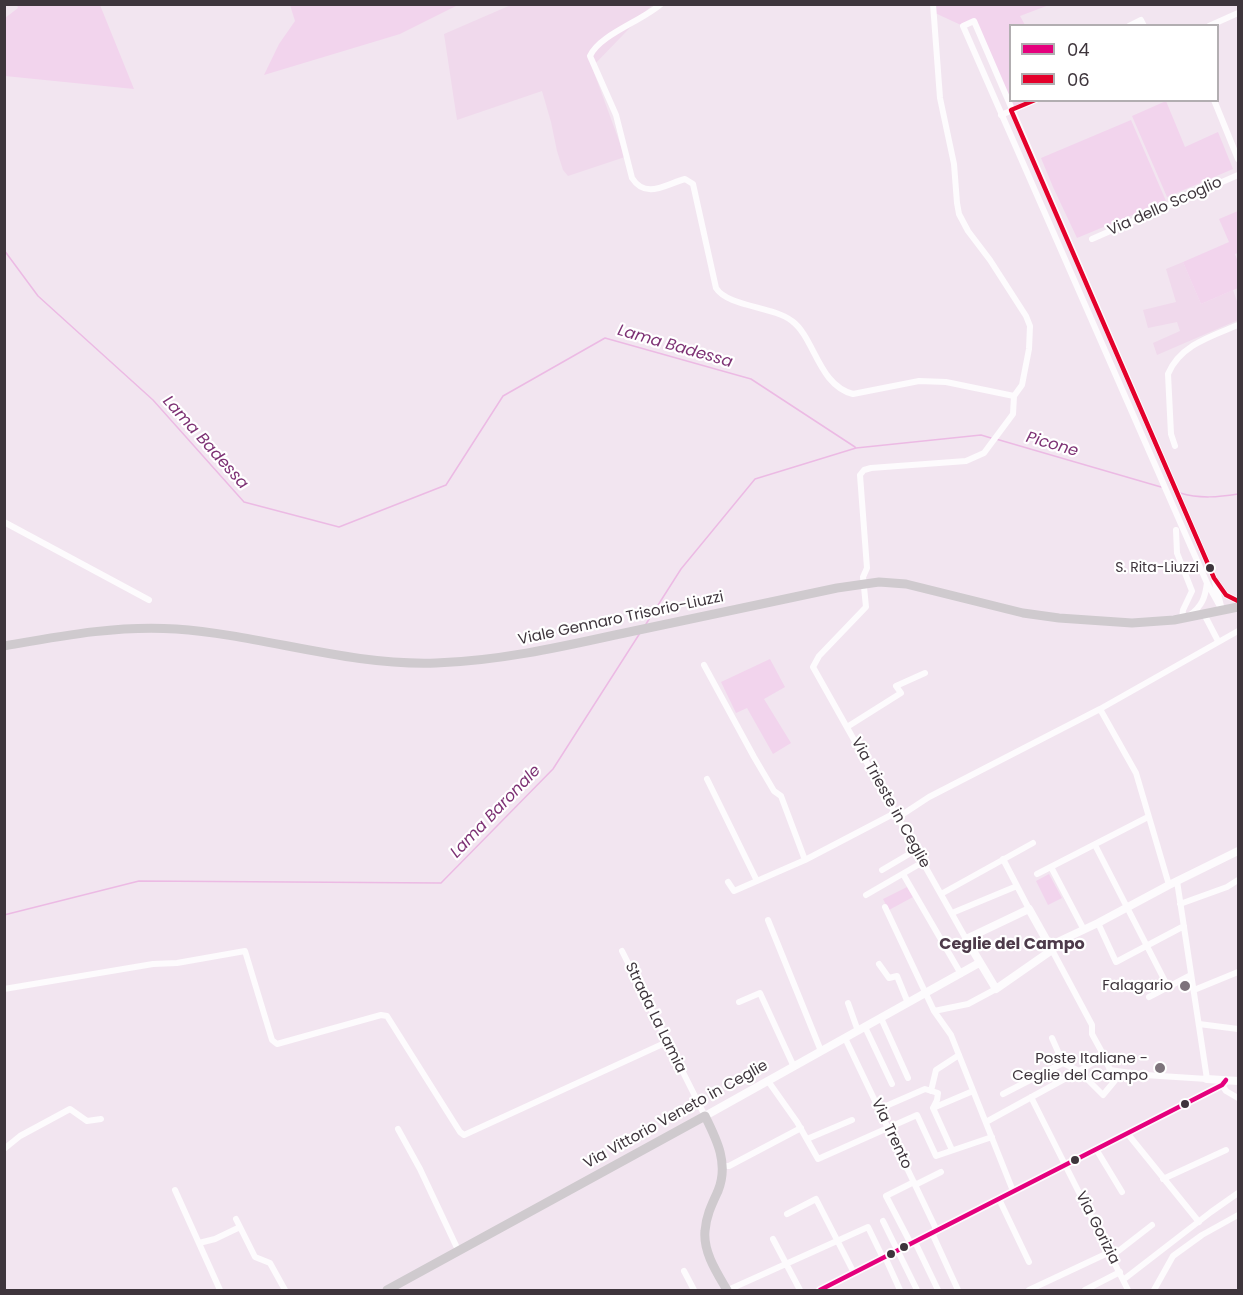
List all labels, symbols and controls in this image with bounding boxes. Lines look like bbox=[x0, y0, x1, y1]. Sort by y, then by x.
legend bbox=[1009, 24, 1219, 102]
text: 04 bbox=[1067, 37, 1090, 62]
text: 06 bbox=[1067, 67, 1090, 92]
street label: Via dello Scoglio bbox=[1105, 174, 1225, 240]
water label: Lama Badessa bbox=[615, 321, 735, 373]
water label: Lama Badessa bbox=[158, 392, 252, 494]
water label: Picone bbox=[1024, 428, 1080, 462]
place label: S. Rita-Liuzzi bbox=[1115, 560, 1199, 576]
marker: S. Rita-Liuzzi bbox=[1204, 562, 1216, 574]
street label: Viale Gennaro Trisorio-Liuzzi bbox=[517, 588, 725, 650]
street label: Via Trieste in Ceglie bbox=[847, 735, 933, 871]
water label: Lama Baronale bbox=[447, 762, 545, 862]
district label: Ceglie del Campo bbox=[939, 935, 1085, 955]
street label: Strada La Lamia bbox=[620, 960, 690, 1076]
place label: Falagario bbox=[1102, 977, 1173, 995]
marker: Falagario bbox=[1178, 979, 1192, 993]
place label: Poste Italiane - Ceglie del Campo bbox=[1012, 1050, 1148, 1085]
street label: Via Vittorio Veneto in Ceglie bbox=[581, 1057, 771, 1173]
marker: Poste Italiane - Ceglie del Campo bbox=[1153, 1061, 1167, 1075]
street label: Via Trento bbox=[867, 1096, 915, 1172]
unlabelled marker bbox=[1179, 1098, 1191, 1110]
unlabelled marker bbox=[1069, 1154, 1081, 1166]
street label: Via Gorizia bbox=[1071, 1189, 1123, 1267]
unlabelled marker bbox=[898, 1241, 910, 1253]
unlabelled marker bbox=[885, 1248, 897, 1260]

